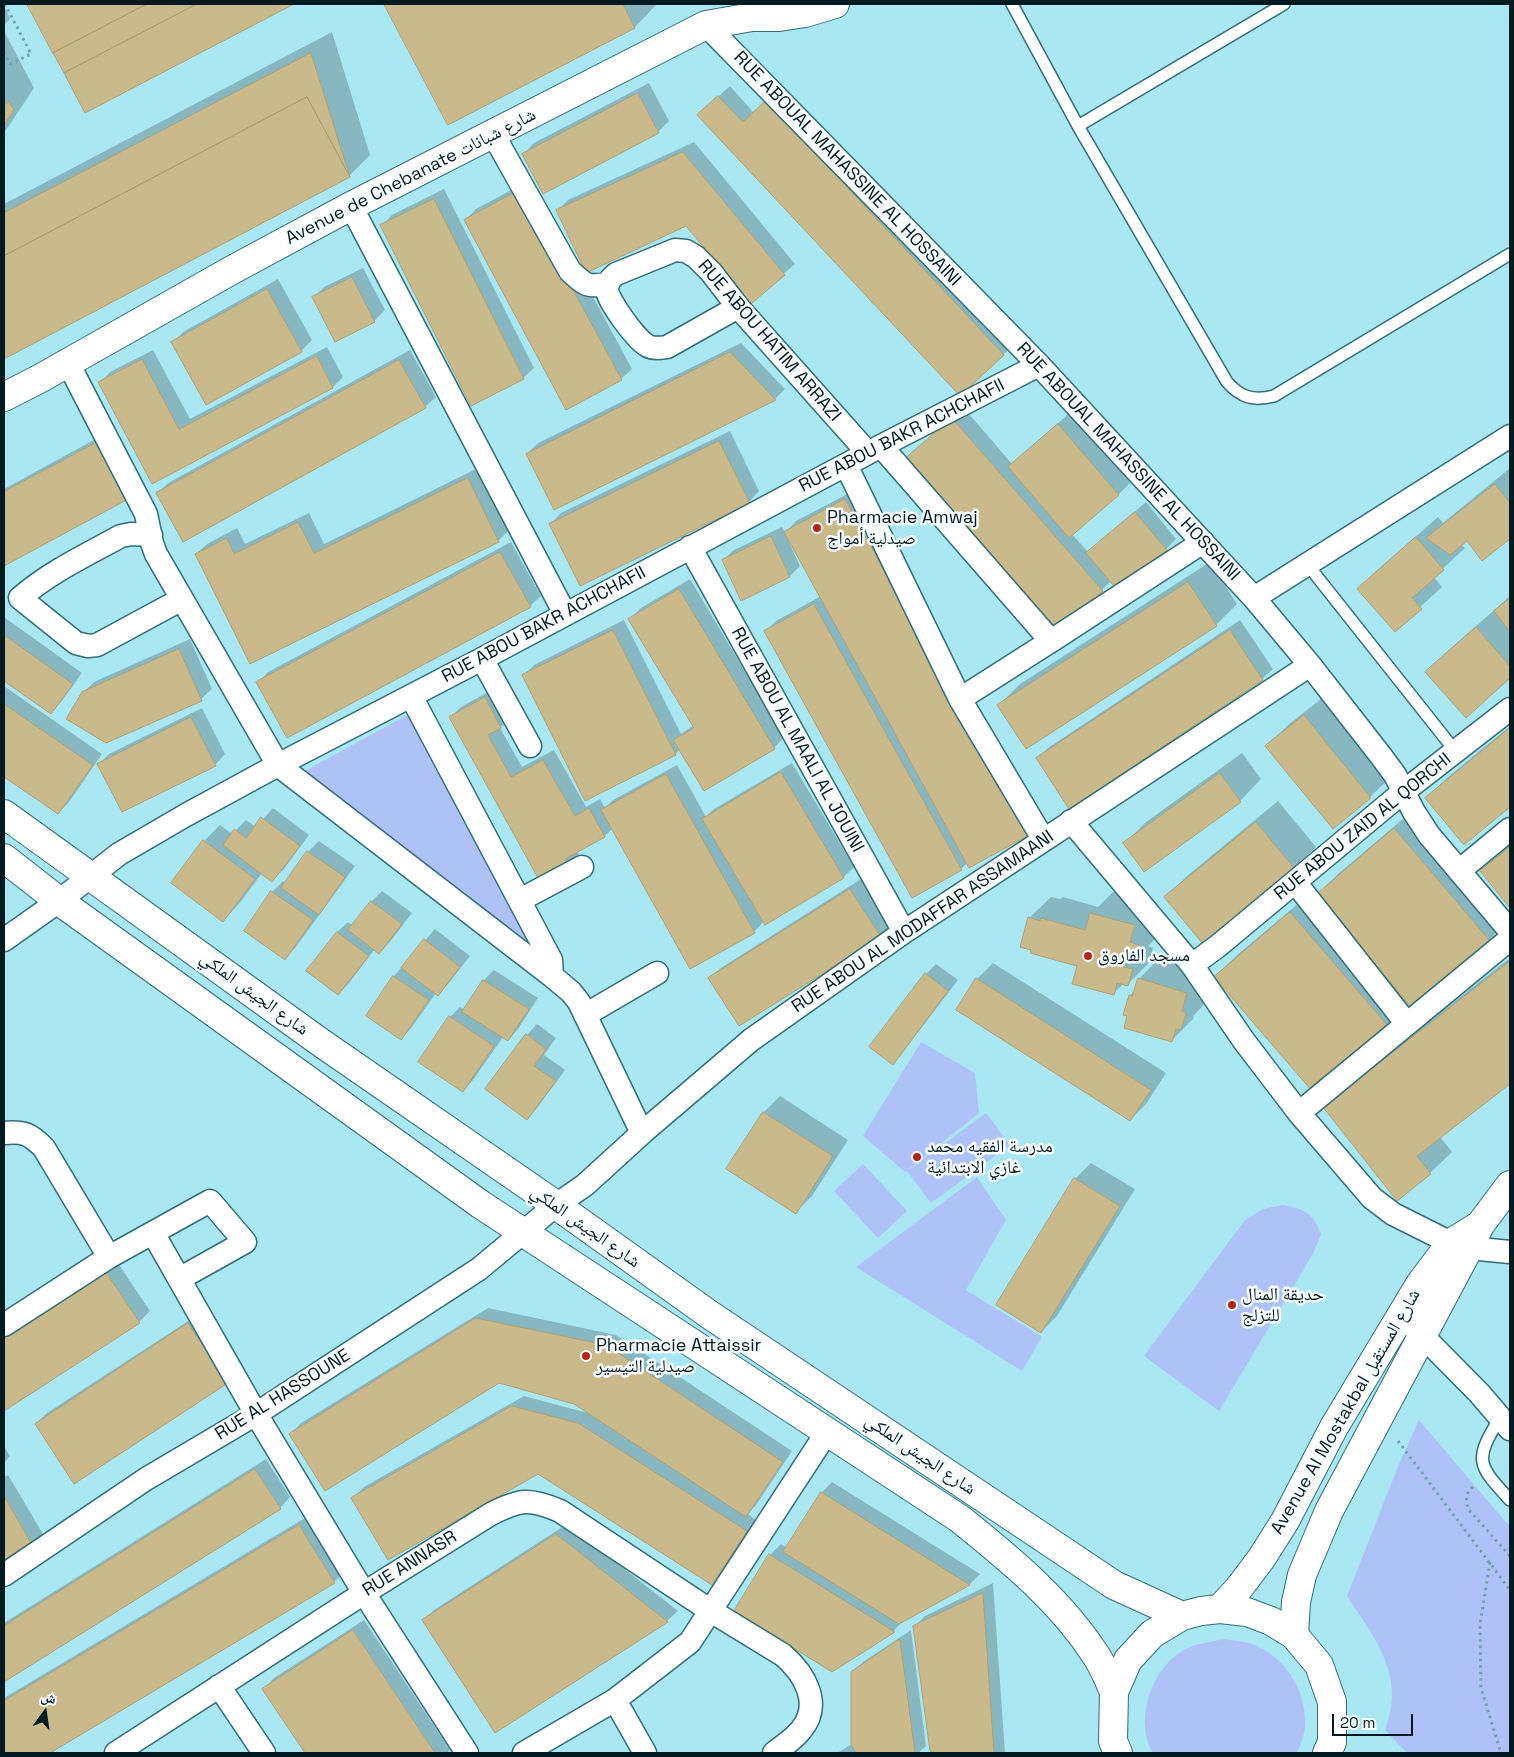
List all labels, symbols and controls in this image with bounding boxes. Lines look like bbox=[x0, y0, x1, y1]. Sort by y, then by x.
street label: RUE ABOUAL MAHASSINE AL HOSSAINI bbox=[729, 47, 965, 291]
street label: Avenue de Chebanate شارع شبانات bbox=[282, 104, 540, 250]
street label: RUE ABOU HATIM ARRAZI bbox=[693, 256, 845, 426]
street label: RUE ABOUAL MAHASSINE AL HOSSAINI bbox=[1012, 338, 1244, 586]
street label: RUE ABOU BAKR ACHCHAFII bbox=[796, 375, 1008, 497]
place label: Pharmacie Amwaj صيدلية أمواج bbox=[827, 507, 978, 550]
marker: Pharmacie Amwaj صيدلية أمواج bbox=[811, 522, 823, 534]
street label: RUE ABOU BAKR ACHCHAFII bbox=[438, 562, 650, 688]
street label: RUE ABOU AL MAALI AL JOUINI bbox=[726, 624, 868, 856]
street label: RUE ABOU ZAID AL QORCHI bbox=[1270, 749, 1456, 905]
street label: RUE ABOU AL MODAFFAR ASSAMAANI bbox=[788, 826, 1058, 1018]
place label: مسجد الفاروق bbox=[1098, 945, 1190, 967]
street label: شارع الجيش الملكي bbox=[196, 947, 312, 1041]
marker: مسجد الفاروق bbox=[1082, 950, 1094, 962]
place label: مدرسة الفقيه محمد غازي الابتدائية bbox=[927, 1136, 1053, 1178]
marker: مدرسة الفقيه محمد غازي الابتدائية bbox=[911, 1151, 923, 1163]
street label: شارع الجيش الملكي bbox=[526, 1181, 644, 1273]
place label: حديقة المنال للتزلج bbox=[1242, 1284, 1324, 1326]
street label: Avenue Al Mostakbal شارع المستقبل bbox=[1267, 1286, 1425, 1538]
marker: حديقة المنال للتزلج bbox=[1226, 1299, 1238, 1311]
place label: Pharmacie Attaissir صيدلية التيسير bbox=[596, 1335, 761, 1378]
street label: RUE AL HASSOUNE bbox=[211, 1345, 355, 1445]
marker: Pharmacie Attaissir صيدلية التيسير bbox=[580, 1350, 592, 1362]
street label: شارع الجيش الملكي bbox=[861, 1410, 979, 1500]
street label: RUE ANNASR bbox=[359, 1526, 461, 1602]
north arrow bbox=[20, 1687, 70, 1737]
text: ش bbox=[39, 1687, 58, 1708]
scale bar bbox=[1334, 1704, 1415, 1736]
text: 20 m bbox=[1340, 1713, 1375, 1732]

